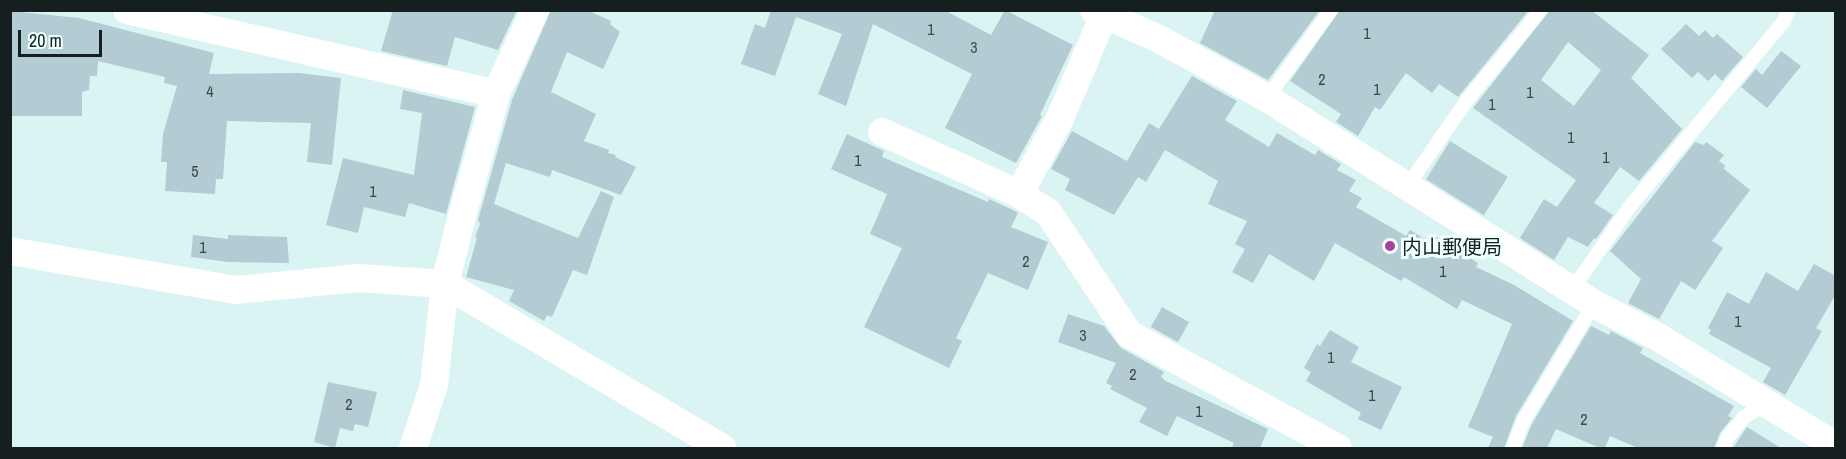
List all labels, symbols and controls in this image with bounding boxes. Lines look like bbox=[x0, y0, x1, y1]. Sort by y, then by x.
scale bar bbox=[21, 18, 105, 56]
house number: 1 bbox=[927, 19, 935, 39]
house number: 1 bbox=[1363, 23, 1371, 43]
text: 20 m bbox=[29, 28, 62, 53]
house number: 3 bbox=[970, 37, 978, 57]
house number: 2 bbox=[1318, 69, 1326, 89]
house number: 1 bbox=[1373, 79, 1381, 99]
house number: 4 bbox=[206, 81, 214, 101]
house number: 1 bbox=[1526, 82, 1534, 102]
house number: 1 bbox=[1488, 94, 1496, 114]
house number: 1 bbox=[1567, 127, 1575, 147]
house number: 1 bbox=[1602, 147, 1610, 167]
house number: 1 bbox=[854, 150, 862, 170]
house number: 5 bbox=[191, 161, 199, 181]
house number: 1 bbox=[369, 181, 377, 201]
place label: 内山郵便局 bbox=[1402, 234, 1502, 258]
house number: 1 bbox=[199, 237, 207, 257]
marker: 内山郵便局 bbox=[1383, 239, 1397, 253]
house number: 2 bbox=[1022, 251, 1030, 271]
house number: 1 bbox=[1439, 261, 1447, 281]
house number: 1 bbox=[1734, 311, 1742, 331]
house number: 3 bbox=[1079, 325, 1087, 345]
house number: 1 bbox=[1327, 347, 1335, 367]
house number: 2 bbox=[1129, 364, 1137, 384]
house number: 1 bbox=[1368, 385, 1376, 405]
house number: 2 bbox=[345, 394, 353, 414]
house number: 1 bbox=[1195, 401, 1203, 421]
house number: 2 bbox=[1580, 409, 1588, 429]

